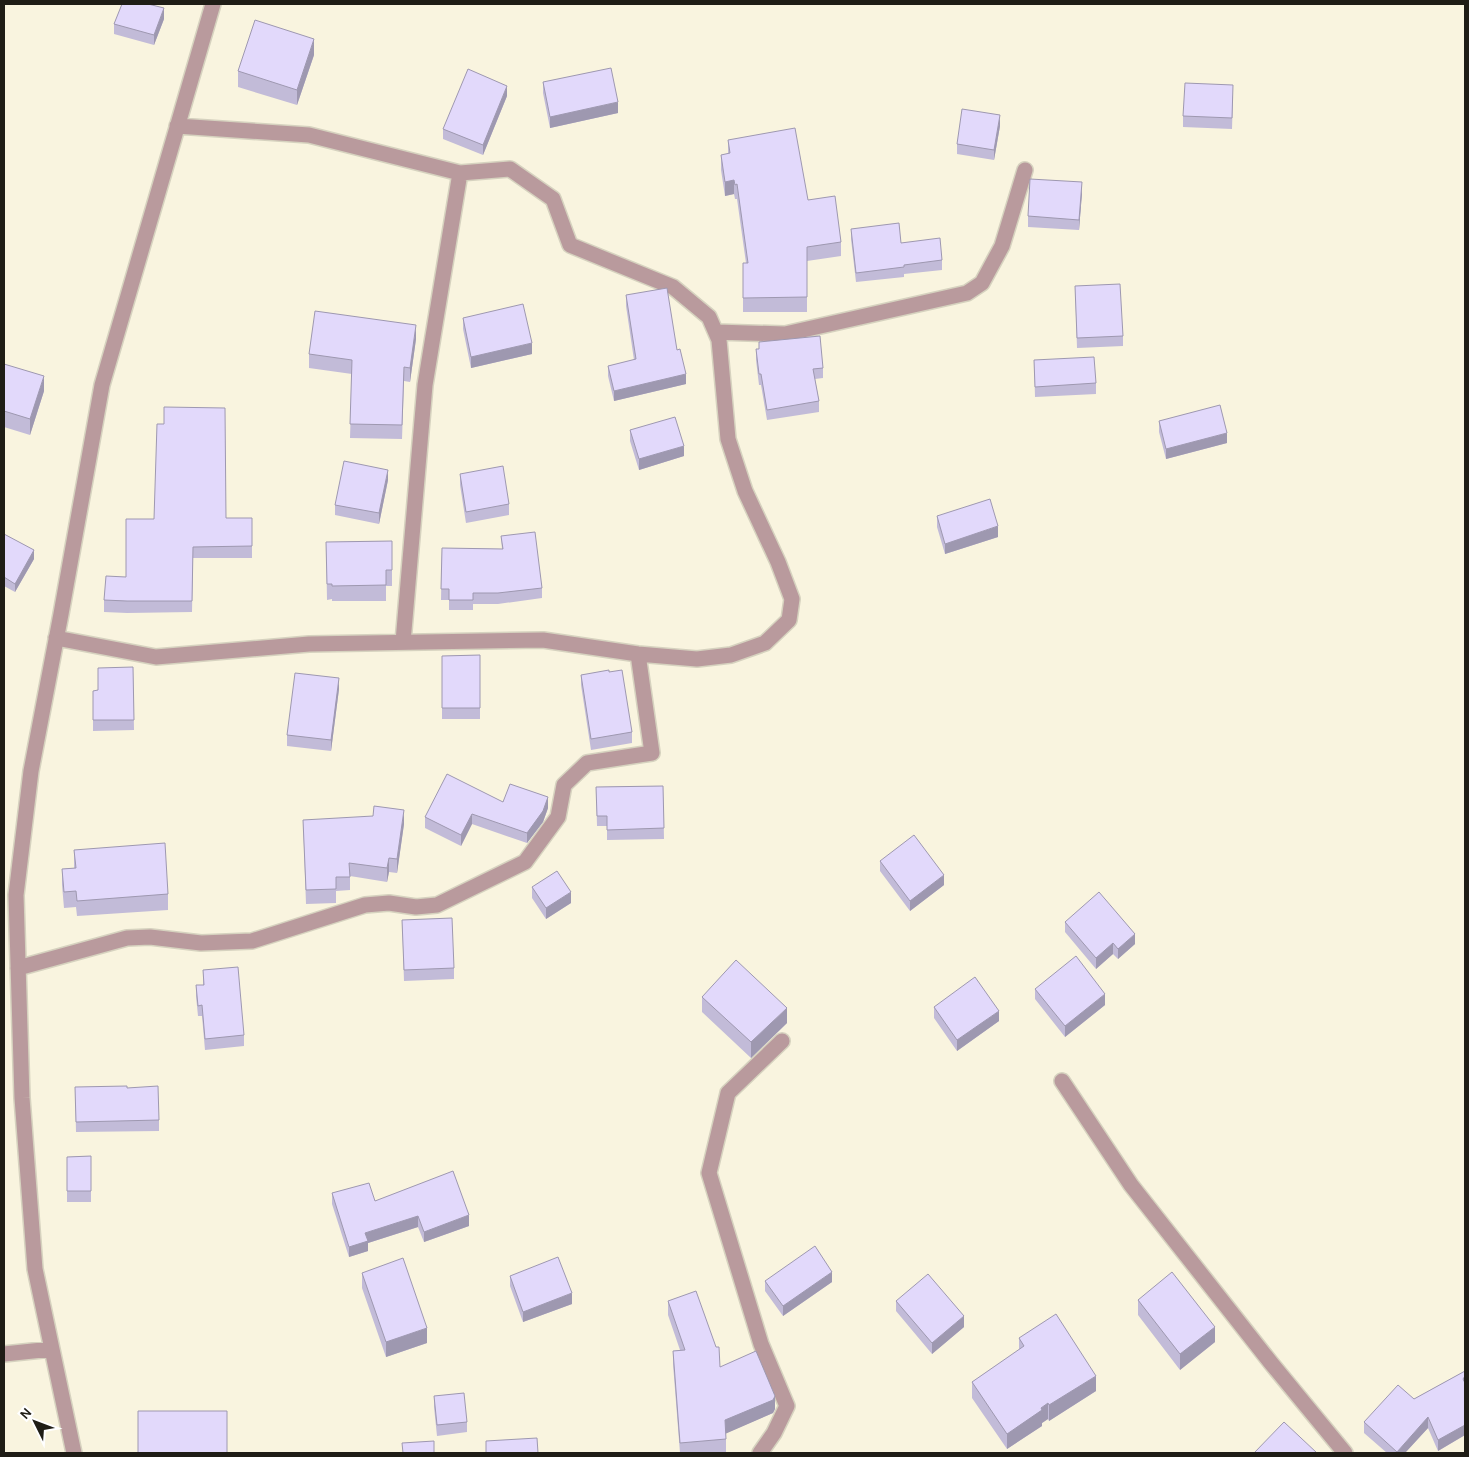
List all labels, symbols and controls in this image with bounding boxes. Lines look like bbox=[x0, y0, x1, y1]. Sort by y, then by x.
north arrow bbox=[10, 1397, 60, 1447]
text: N bbox=[16, 1404, 35, 1423]

